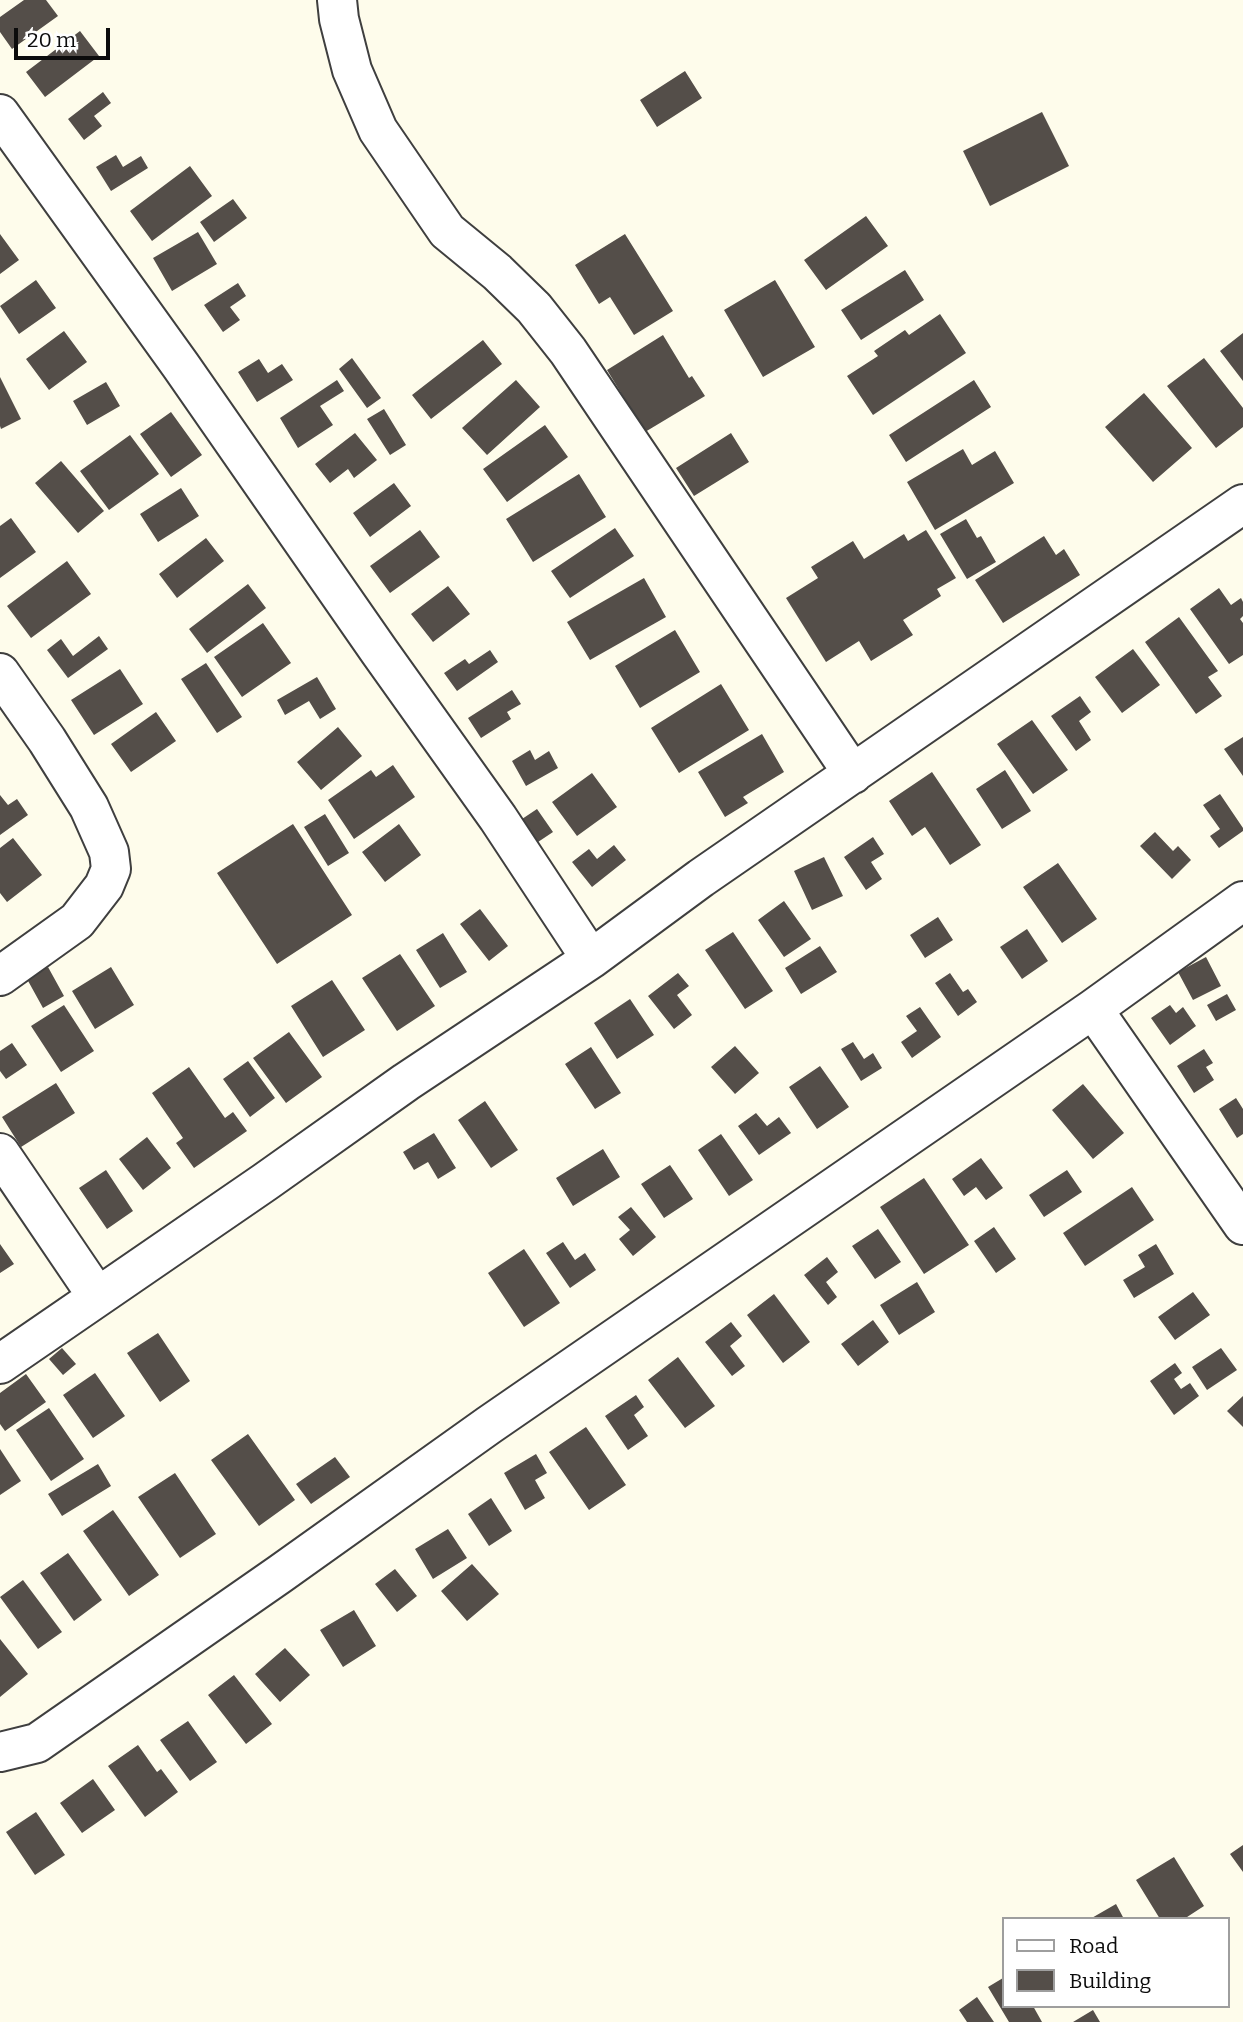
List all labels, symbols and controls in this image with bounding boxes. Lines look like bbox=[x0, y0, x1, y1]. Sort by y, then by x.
scale bar bbox=[18, 14, 114, 58]
text: 20 m bbox=[27, 27, 76, 53]
legend bbox=[1002, 1917, 1229, 2008]
text: Road bbox=[1069, 1933, 1118, 1959]
text: Building bbox=[1069, 1968, 1151, 1994]

